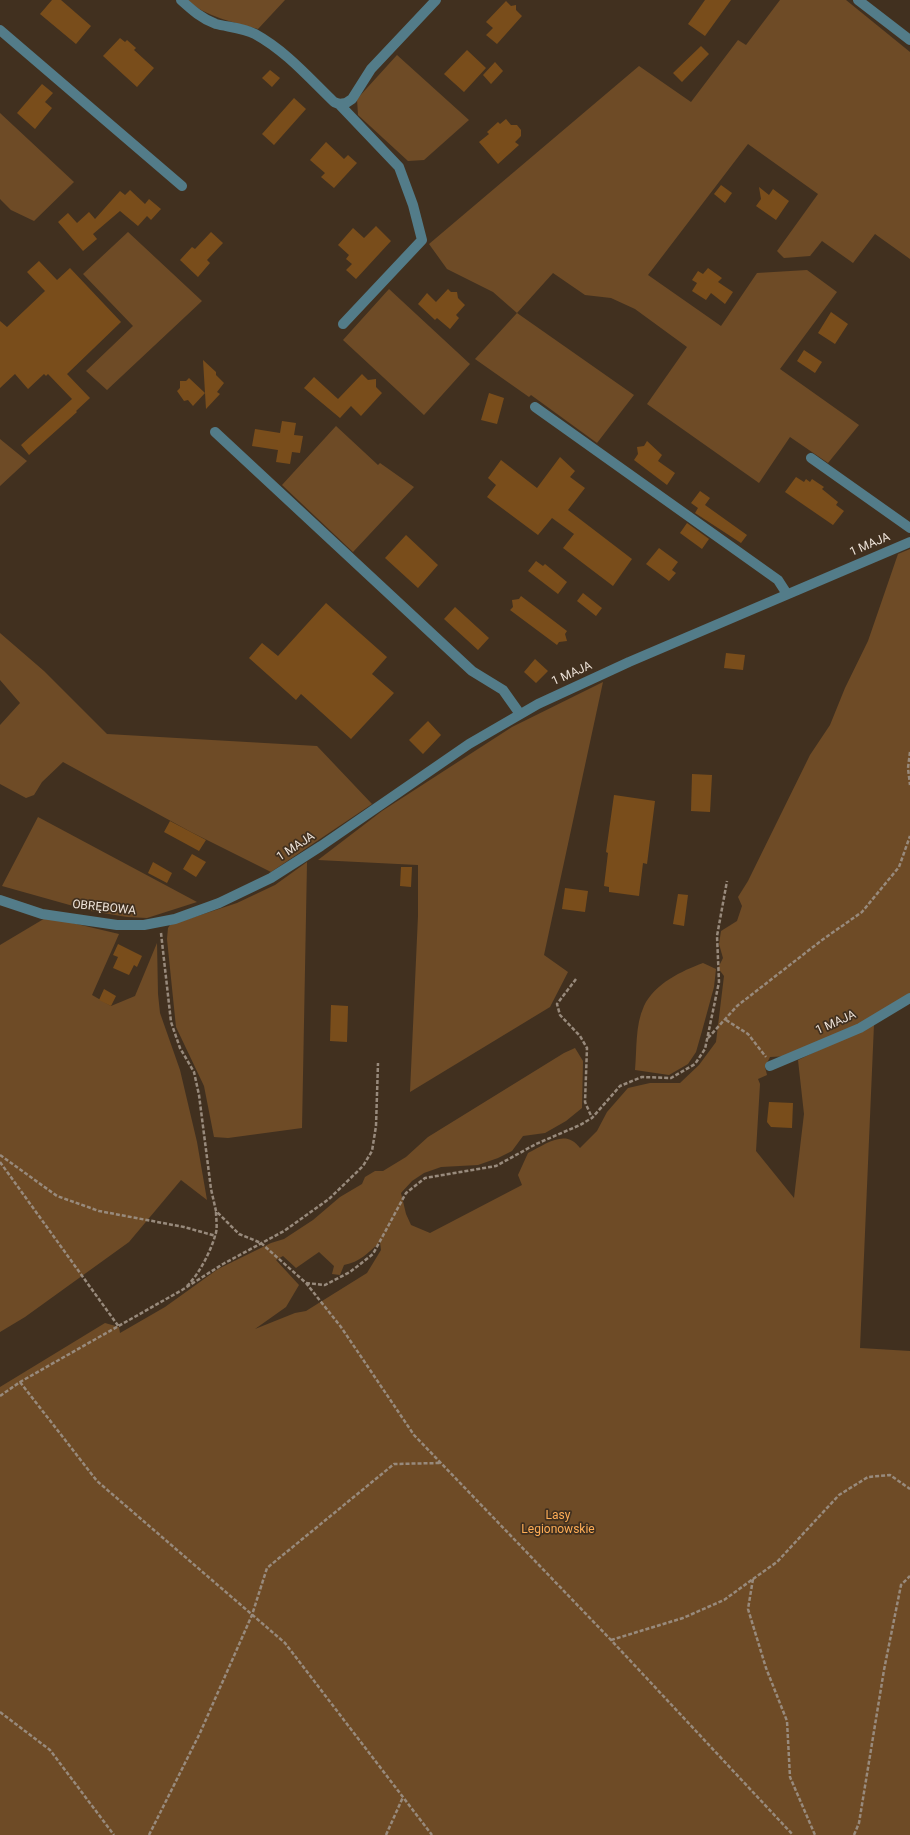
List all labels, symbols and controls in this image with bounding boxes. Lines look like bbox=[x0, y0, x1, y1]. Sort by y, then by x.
street label: 1 MAJA bbox=[848, 530, 892, 560]
street label: 1 MAJA bbox=[550, 659, 594, 689]
street label: 1 MAJA bbox=[274, 829, 318, 865]
street label: OBRĘBOWA bbox=[71, 897, 137, 919]
street label: 1 MAJA bbox=[814, 1008, 858, 1038]
park label: Lasy Legionowskie bbox=[521, 1509, 595, 1537]

